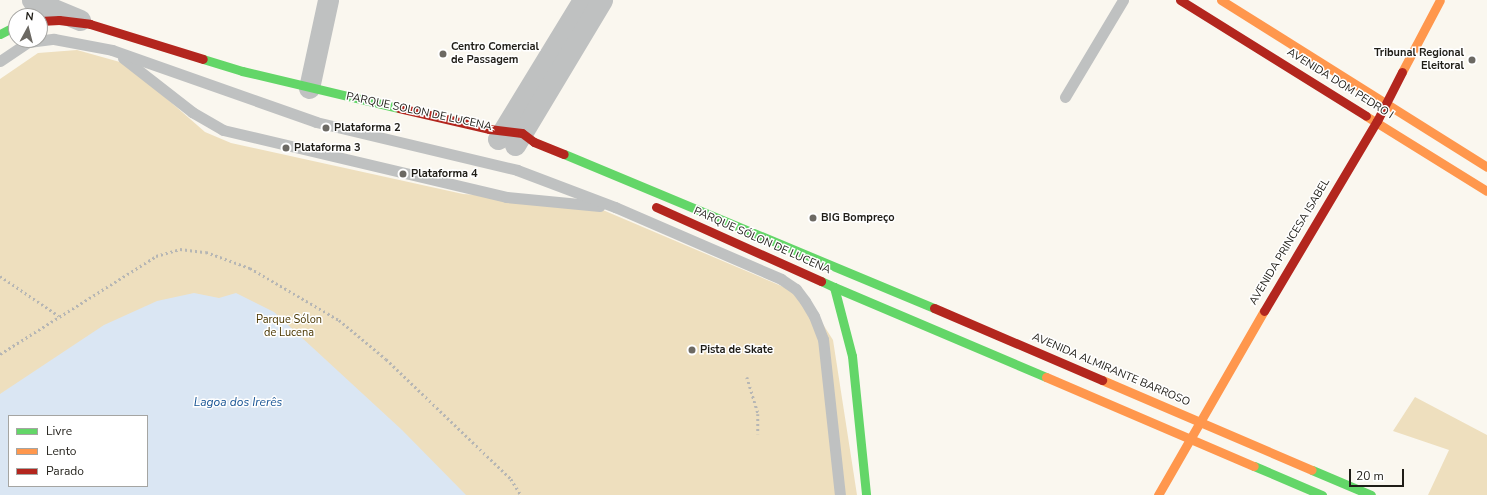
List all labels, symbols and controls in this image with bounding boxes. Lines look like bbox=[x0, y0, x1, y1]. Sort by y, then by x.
north arrow bbox=[8, 8, 48, 48]
text: N bbox=[24, 9, 34, 25]
place label: Centro Comercial de Passagem bbox=[451, 41, 539, 67]
street label: AVENIDA DOM PEDRO I bbox=[1284, 46, 1396, 122]
place label: Tribunal Regional Eleitoral bbox=[1374, 47, 1464, 73]
marker: Centro Comercial de Passagem bbox=[438, 49, 448, 59]
marker: Tribunal Regional Eleitoral bbox=[1467, 55, 1477, 65]
street label: PARQUE SOLON DE LUCENA bbox=[345, 90, 493, 134]
place label: Plataforma 2 bbox=[334, 121, 401, 135]
marker: Plataforma 2 bbox=[321, 123, 331, 133]
place label: Plataforma 3 bbox=[294, 141, 361, 155]
marker: Plataforma 3 bbox=[281, 143, 291, 153]
place label: Plataforma 4 bbox=[411, 167, 478, 181]
marker: Plataforma 4 bbox=[398, 169, 408, 179]
street label: AVENIDA PRINCESA ISABEL bbox=[1247, 176, 1333, 308]
street label: PARQUE SÓLON DE LUCENA bbox=[692, 205, 832, 277]
place label: BIG Bompreço bbox=[821, 211, 894, 225]
marker: BIG Bompreço bbox=[808, 213, 818, 223]
park label: Parque Sólon de Lucena bbox=[256, 314, 322, 340]
street label: AVENIDA ALMIRANTE BARROSO bbox=[1030, 331, 1192, 409]
place label: Pista de Skate bbox=[700, 343, 773, 357]
marker: Pista de Skate bbox=[687, 345, 697, 355]
water label: Lagoa dos Irerês bbox=[194, 396, 282, 410]
legend bbox=[8, 415, 148, 487]
text: Livre bbox=[46, 423, 72, 439]
text: Lento bbox=[46, 443, 76, 459]
scale bar bbox=[1351, 461, 1406, 487]
text: Parado bbox=[46, 463, 84, 479]
text: 20 m bbox=[1356, 468, 1384, 484]

